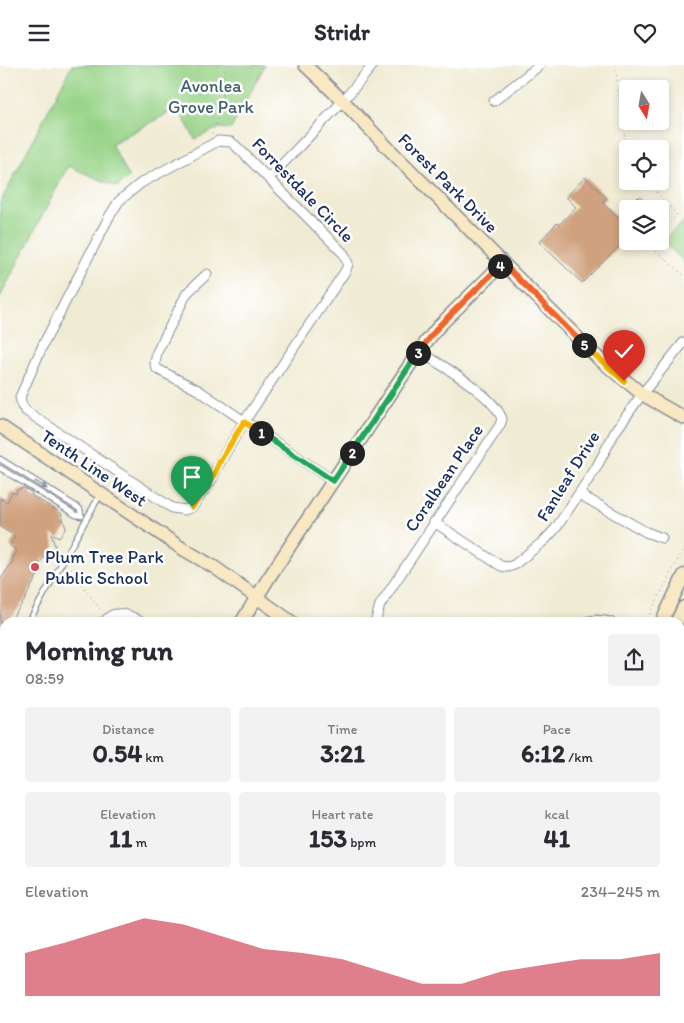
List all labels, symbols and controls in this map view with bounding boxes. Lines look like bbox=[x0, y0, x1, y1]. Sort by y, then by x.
icon: menu bbox=[25, 19, 53, 47]
text: Stridr bbox=[314, 19, 370, 46]
icon: heart bbox=[631, 19, 659, 47]
park label: Avonlea Grove Park bbox=[168, 75, 255, 118]
north arrow bbox=[619, 80, 669, 130]
map controls bbox=[619, 80, 669, 250]
street label: Forest Park Drive bbox=[393, 128, 503, 238]
street label: Forrestdale Circle bbox=[247, 133, 359, 247]
button: locate bbox=[619, 140, 669, 190]
button: layers bbox=[619, 200, 669, 250]
pin: 4 bbox=[488, 253, 512, 279]
text: 4 bbox=[496, 258, 505, 275]
pin bbox=[603, 330, 645, 381]
pin: 5 bbox=[572, 333, 596, 357]
text: 5 bbox=[581, 337, 588, 354]
icon: check bbox=[610, 337, 638, 365]
pin: 3 bbox=[406, 341, 430, 365]
text: 3 bbox=[415, 345, 422, 362]
street label: Coralbean Place bbox=[400, 420, 488, 536]
pin: 1 bbox=[248, 421, 274, 445]
street label: Tenth Line West bbox=[37, 425, 151, 512]
text: 1 bbox=[258, 425, 265, 442]
street label: Fanleaf Drive bbox=[531, 427, 605, 525]
pin: 2 bbox=[340, 441, 364, 465]
text: 2 bbox=[349, 445, 356, 462]
pin bbox=[171, 456, 213, 507]
icon: arrive bbox=[178, 463, 206, 491]
one-way arrow bbox=[35, 480, 48, 490]
place label: Plum Tree Park Public School bbox=[45, 546, 164, 589]
marker: Plum Tree Park Public School bbox=[29, 561, 41, 573]
text: Morning run bbox=[25, 633, 173, 667]
button: share bbox=[608, 634, 660, 686]
text: 08:59 bbox=[25, 669, 64, 688]
text: Distance bbox=[102, 721, 154, 738]
text: Time bbox=[328, 721, 357, 738]
text: Pace bbox=[543, 721, 571, 738]
text: 0.54 bbox=[92, 738, 142, 768]
text: 3:21 bbox=[320, 738, 365, 768]
text: 6:12 bbox=[521, 738, 565, 768]
text: km bbox=[142, 749, 164, 766]
text: /km bbox=[565, 749, 593, 766]
text: Elevation bbox=[100, 806, 156, 823]
text: Heart rate bbox=[312, 806, 373, 823]
text: kcal bbox=[544, 806, 569, 823]
text: 11 bbox=[109, 823, 132, 853]
text: 153 bbox=[309, 823, 347, 853]
text: 41 bbox=[544, 823, 570, 853]
text: m bbox=[132, 834, 147, 851]
text: bpm bbox=[347, 834, 376, 851]
text: Elevation bbox=[25, 882, 89, 901]
text: 234–245 m bbox=[581, 882, 660, 901]

